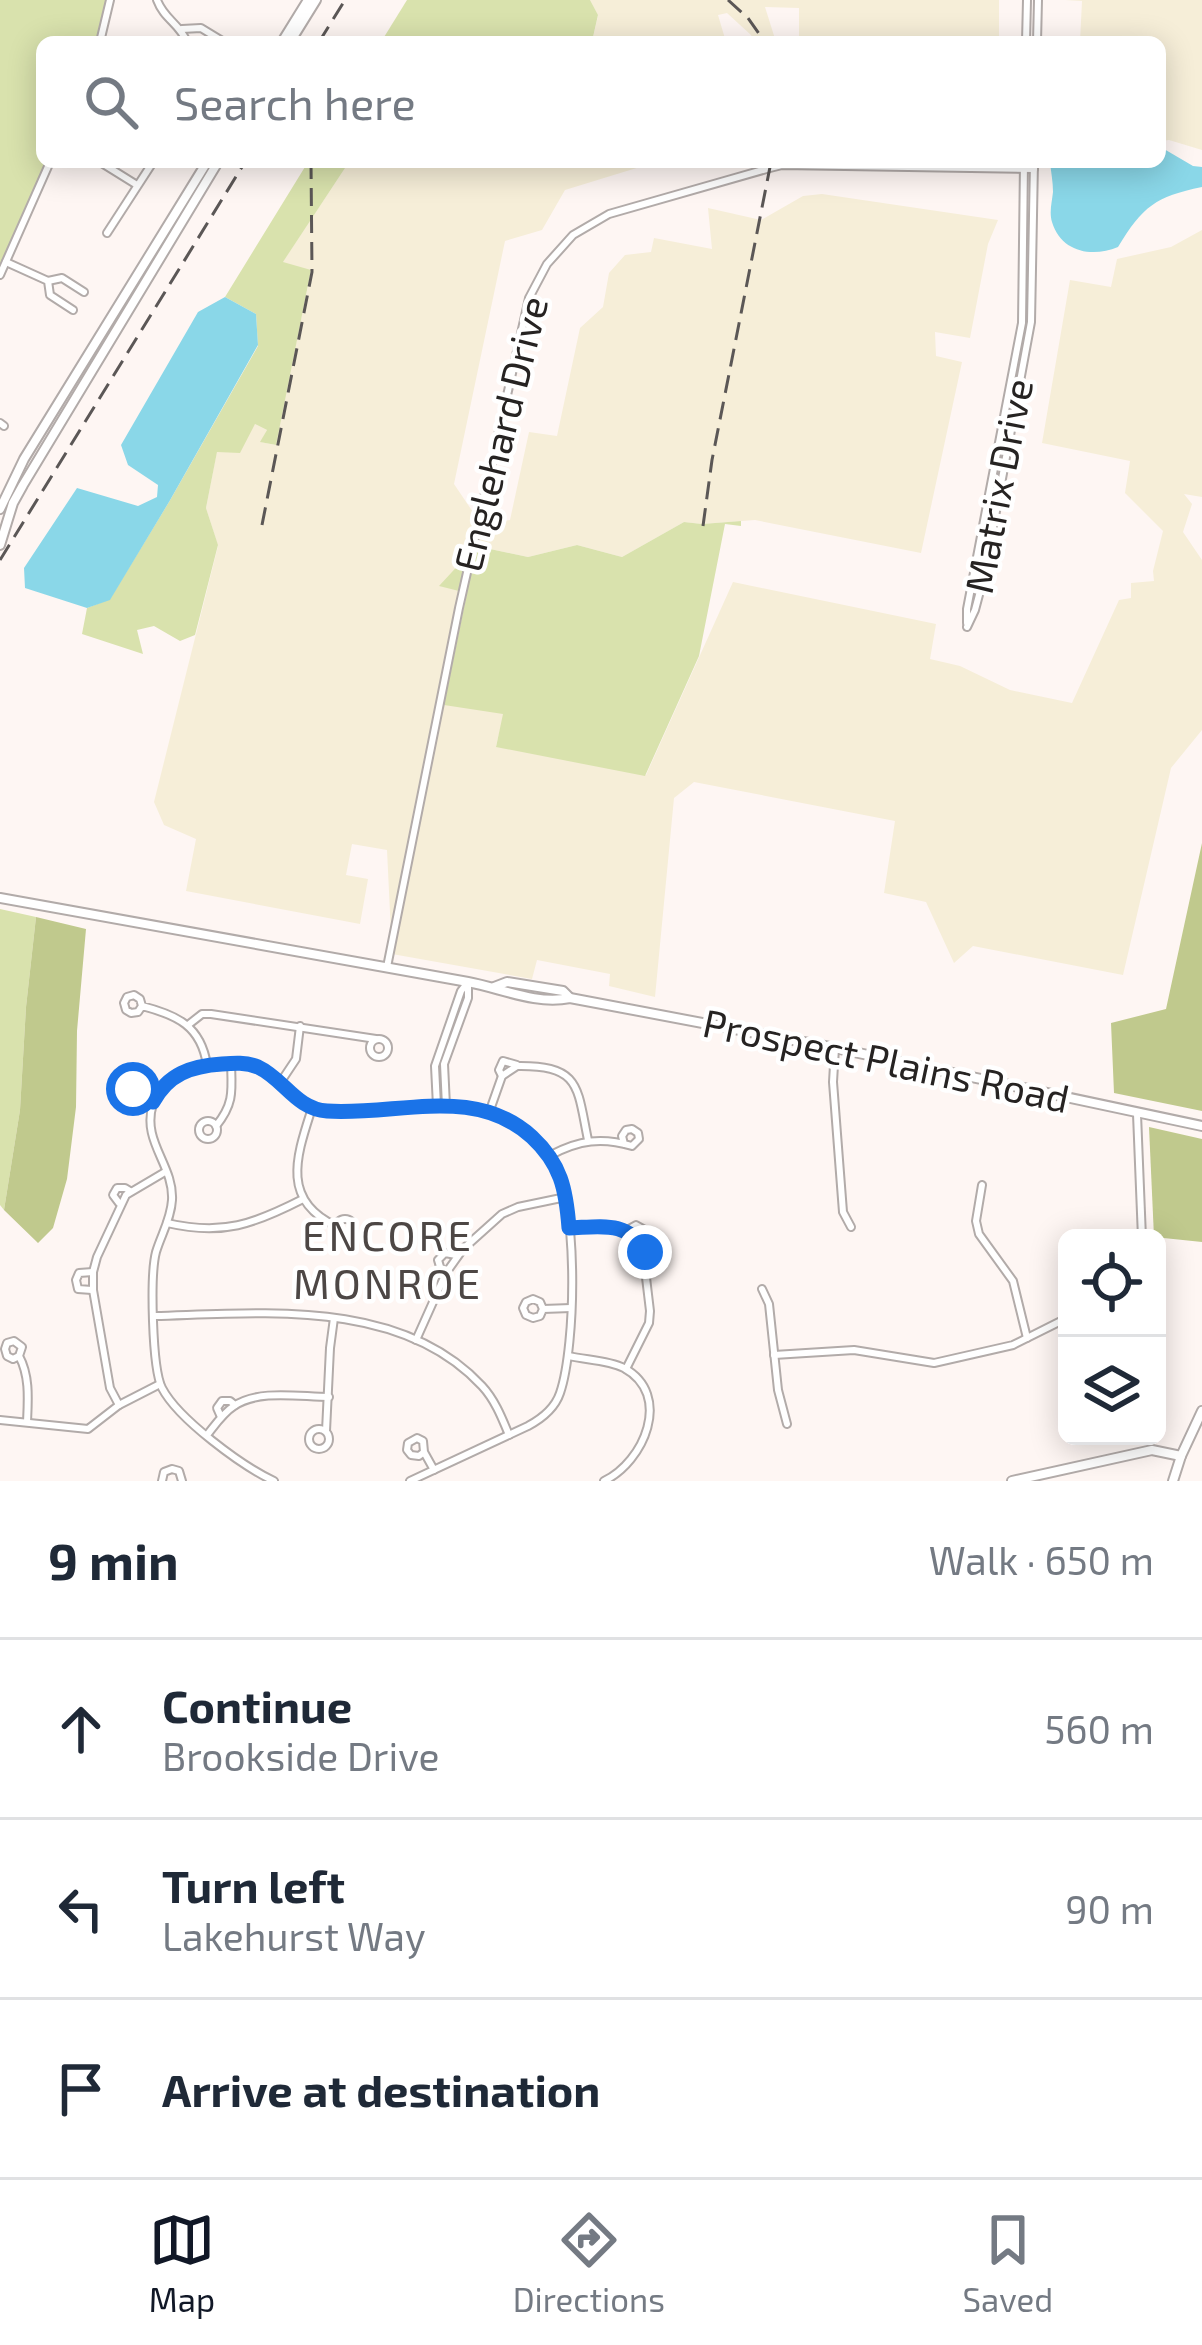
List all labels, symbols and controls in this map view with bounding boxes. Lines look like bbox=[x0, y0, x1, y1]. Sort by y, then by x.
search box bbox=[36, 36, 1166, 168]
icon: search bbox=[78, 69, 144, 135]
text: Search here bbox=[174, 75, 416, 129]
street label: Englehard Drive bbox=[443, 291, 556, 576]
street label: Matrix Drive bbox=[954, 374, 1041, 597]
street label: Prospect Plains Road bbox=[699, 998, 1074, 1121]
route start bbox=[106, 1062, 160, 1116]
district label: ENCORE MONROE bbox=[293, 1209, 483, 1307]
route end bbox=[618, 1225, 672, 1279]
map controls bbox=[1058, 1229, 1166, 1445]
button: locate bbox=[1058, 1229, 1166, 1337]
button: layers bbox=[1058, 1337, 1166, 1445]
text: 9 min bbox=[48, 1529, 179, 1590]
text: Walk · 650 m bbox=[929, 1536, 1154, 1583]
text: Continue bbox=[162, 1678, 352, 1732]
icon: ahead bbox=[48, 1696, 114, 1762]
text: 560 m bbox=[1044, 1705, 1154, 1752]
text: Brookside Drive bbox=[162, 1732, 440, 1779]
text: Turn left bbox=[162, 1858, 345, 1912]
icon: left bbox=[48, 1876, 114, 1942]
text: 90 m bbox=[1065, 1885, 1154, 1932]
text: Lakehurst Way bbox=[162, 1912, 426, 1959]
icon: arrive bbox=[48, 2056, 114, 2122]
text: Arrive at destination bbox=[162, 2062, 600, 2116]
tab: Map bbox=[149, 2207, 215, 2319]
tab: Directions bbox=[513, 2207, 665, 2319]
tab: Saved bbox=[963, 2207, 1053, 2319]

